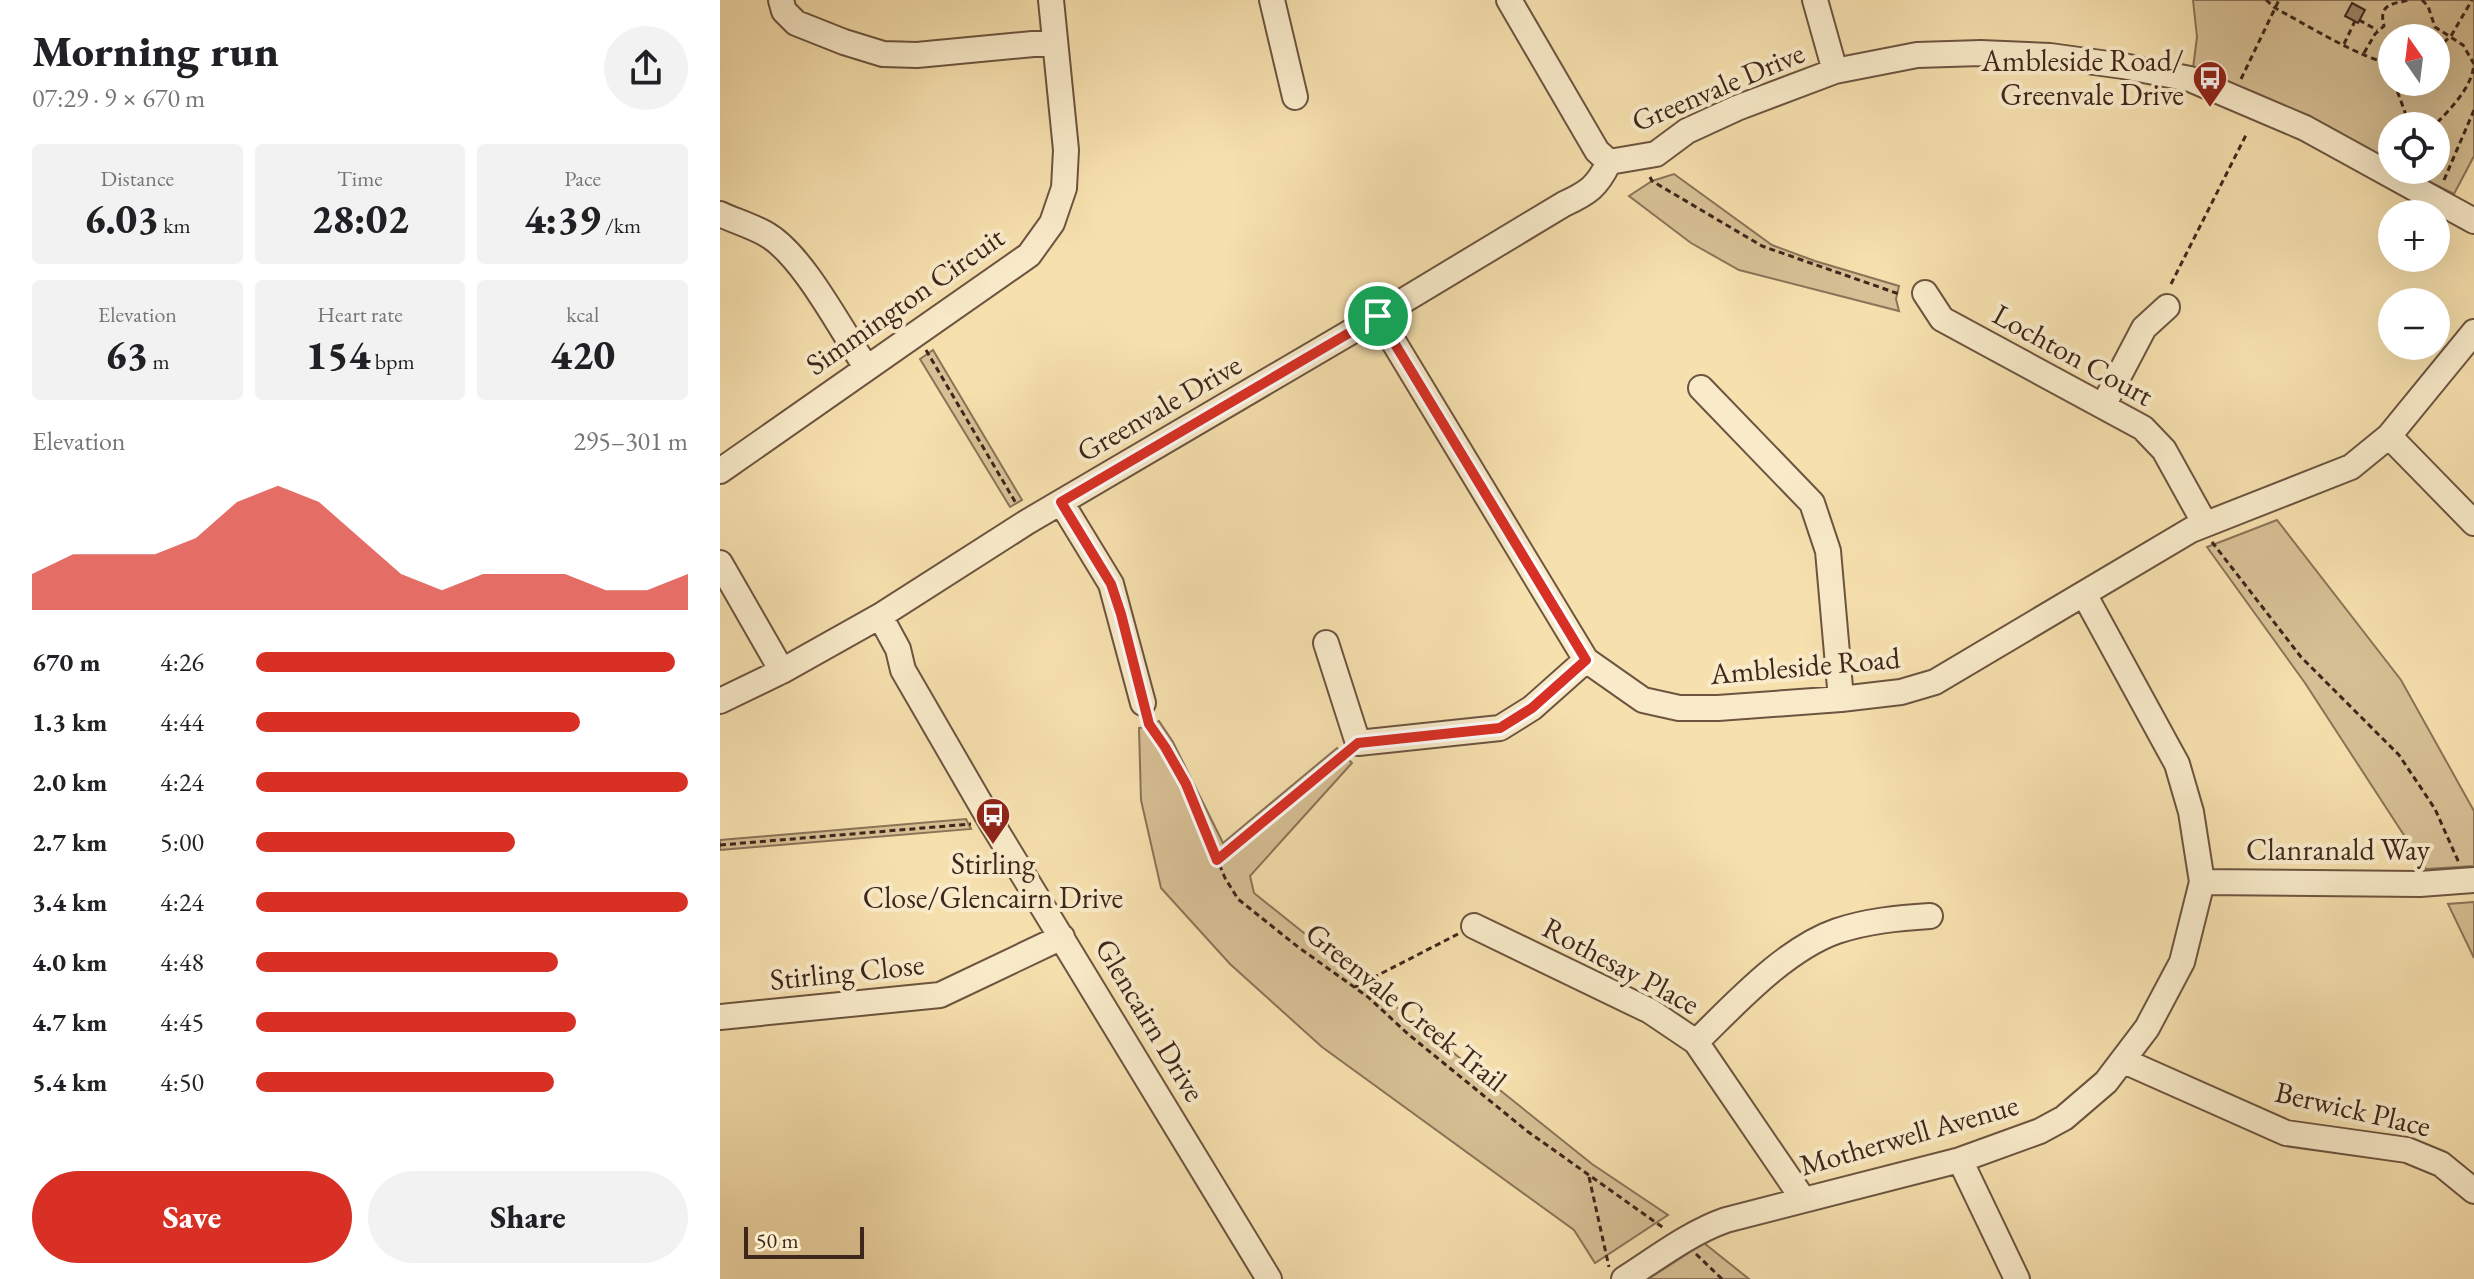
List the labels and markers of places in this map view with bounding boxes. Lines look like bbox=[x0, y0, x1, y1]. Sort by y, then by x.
place label: Ambleside Road/ Greenvale Drive bbox=[1980, 41, 2184, 114]
bus stop icon: Ambleside Road/ Greenvale Drive bbox=[2191, 59, 2229, 109]
pin bbox=[1344, 282, 1412, 350]
bus stop icon: Stirling Close/Glencairn Drive bbox=[974, 796, 1012, 846]
place label: Stirling Close/Glencairn Drive bbox=[863, 844, 1123, 917]

